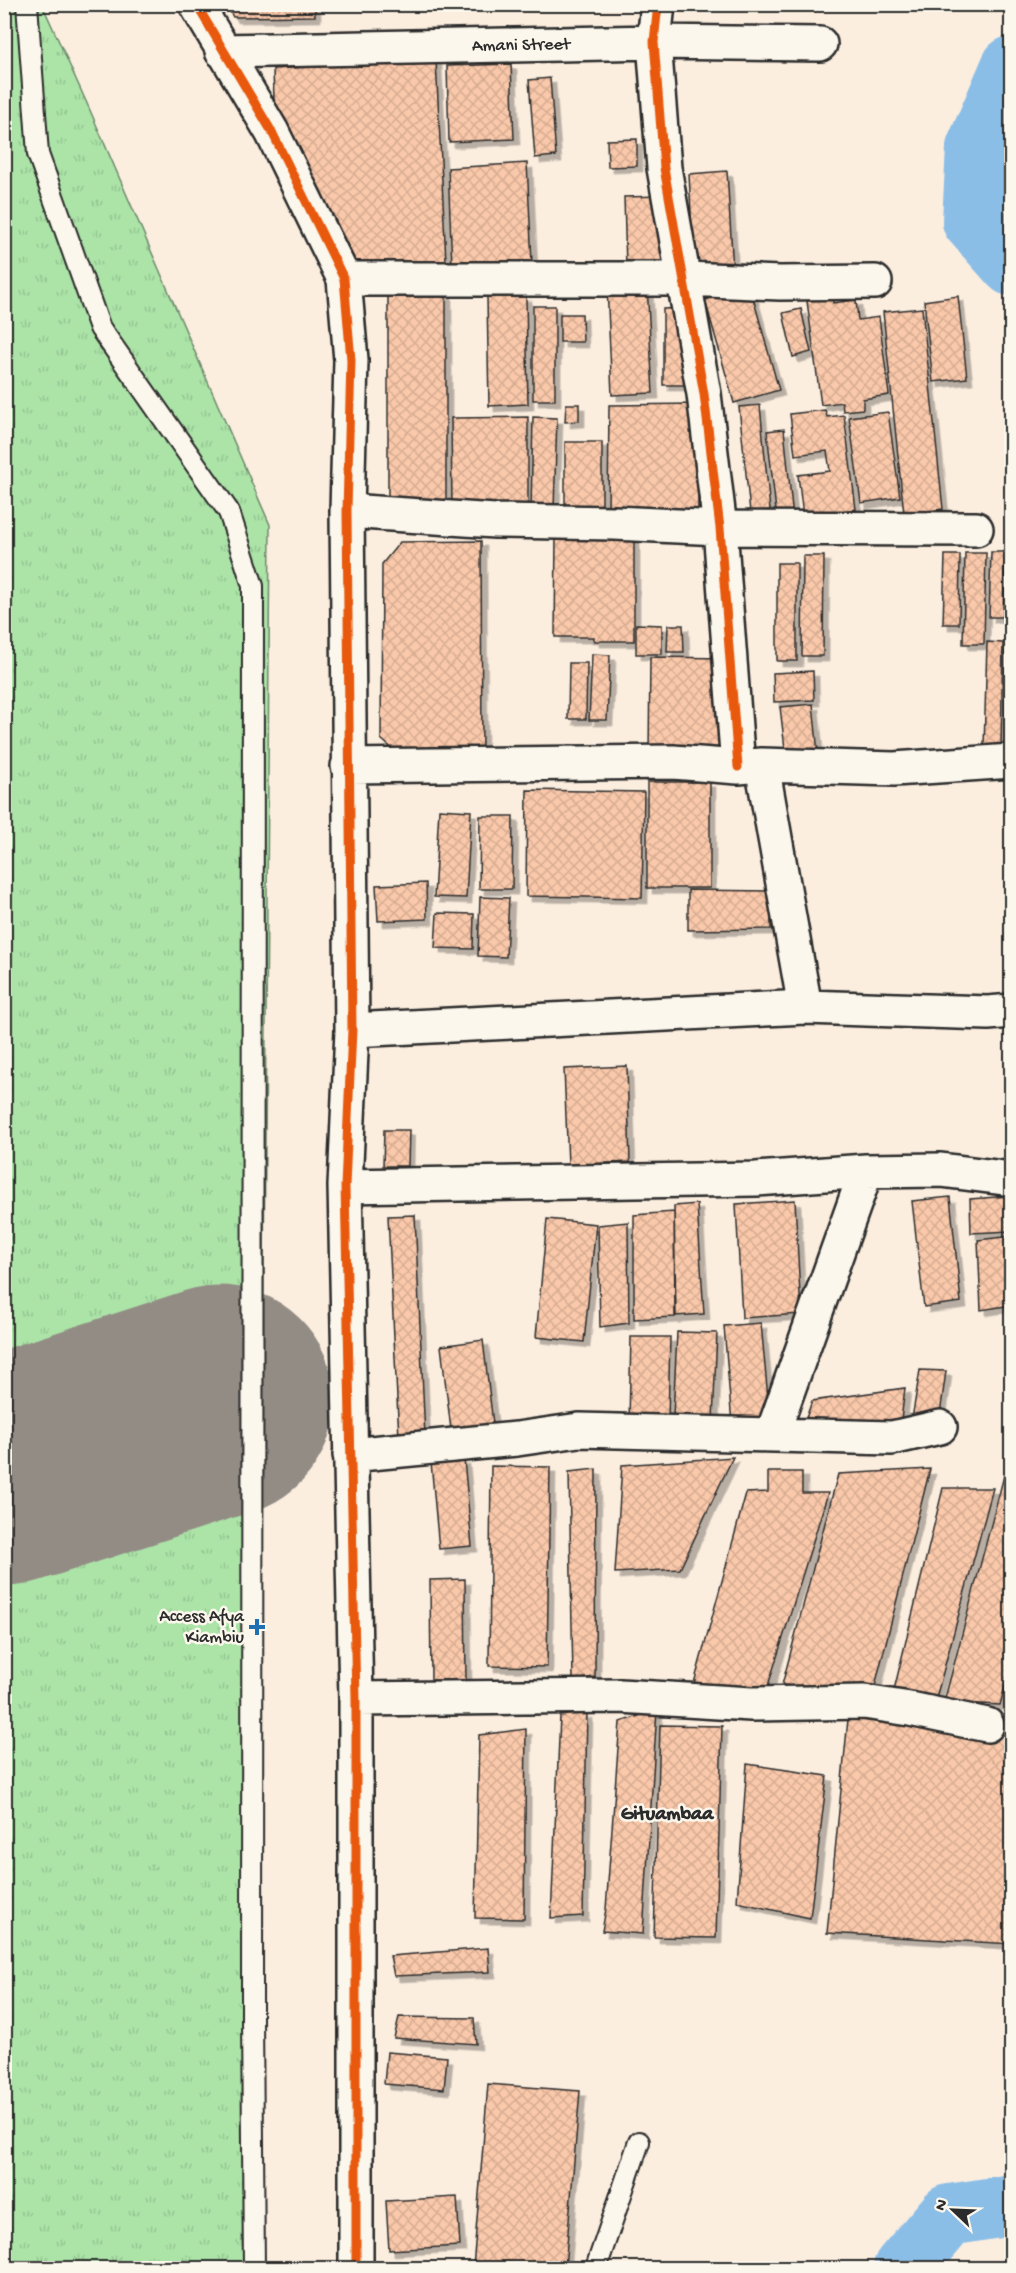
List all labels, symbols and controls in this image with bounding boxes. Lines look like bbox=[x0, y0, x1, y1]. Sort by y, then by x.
street label: Amani Street bbox=[472, 35, 572, 57]
place label: Access Afya Kiambiu bbox=[159, 1607, 245, 1649]
marker: Access Afya Kiambiu bbox=[248, 1618, 266, 1636]
district label: Gituambaa bbox=[621, 1804, 714, 1827]
north arrow bbox=[923, 2180, 983, 2240]
text: N bbox=[932, 2196, 953, 2214]

